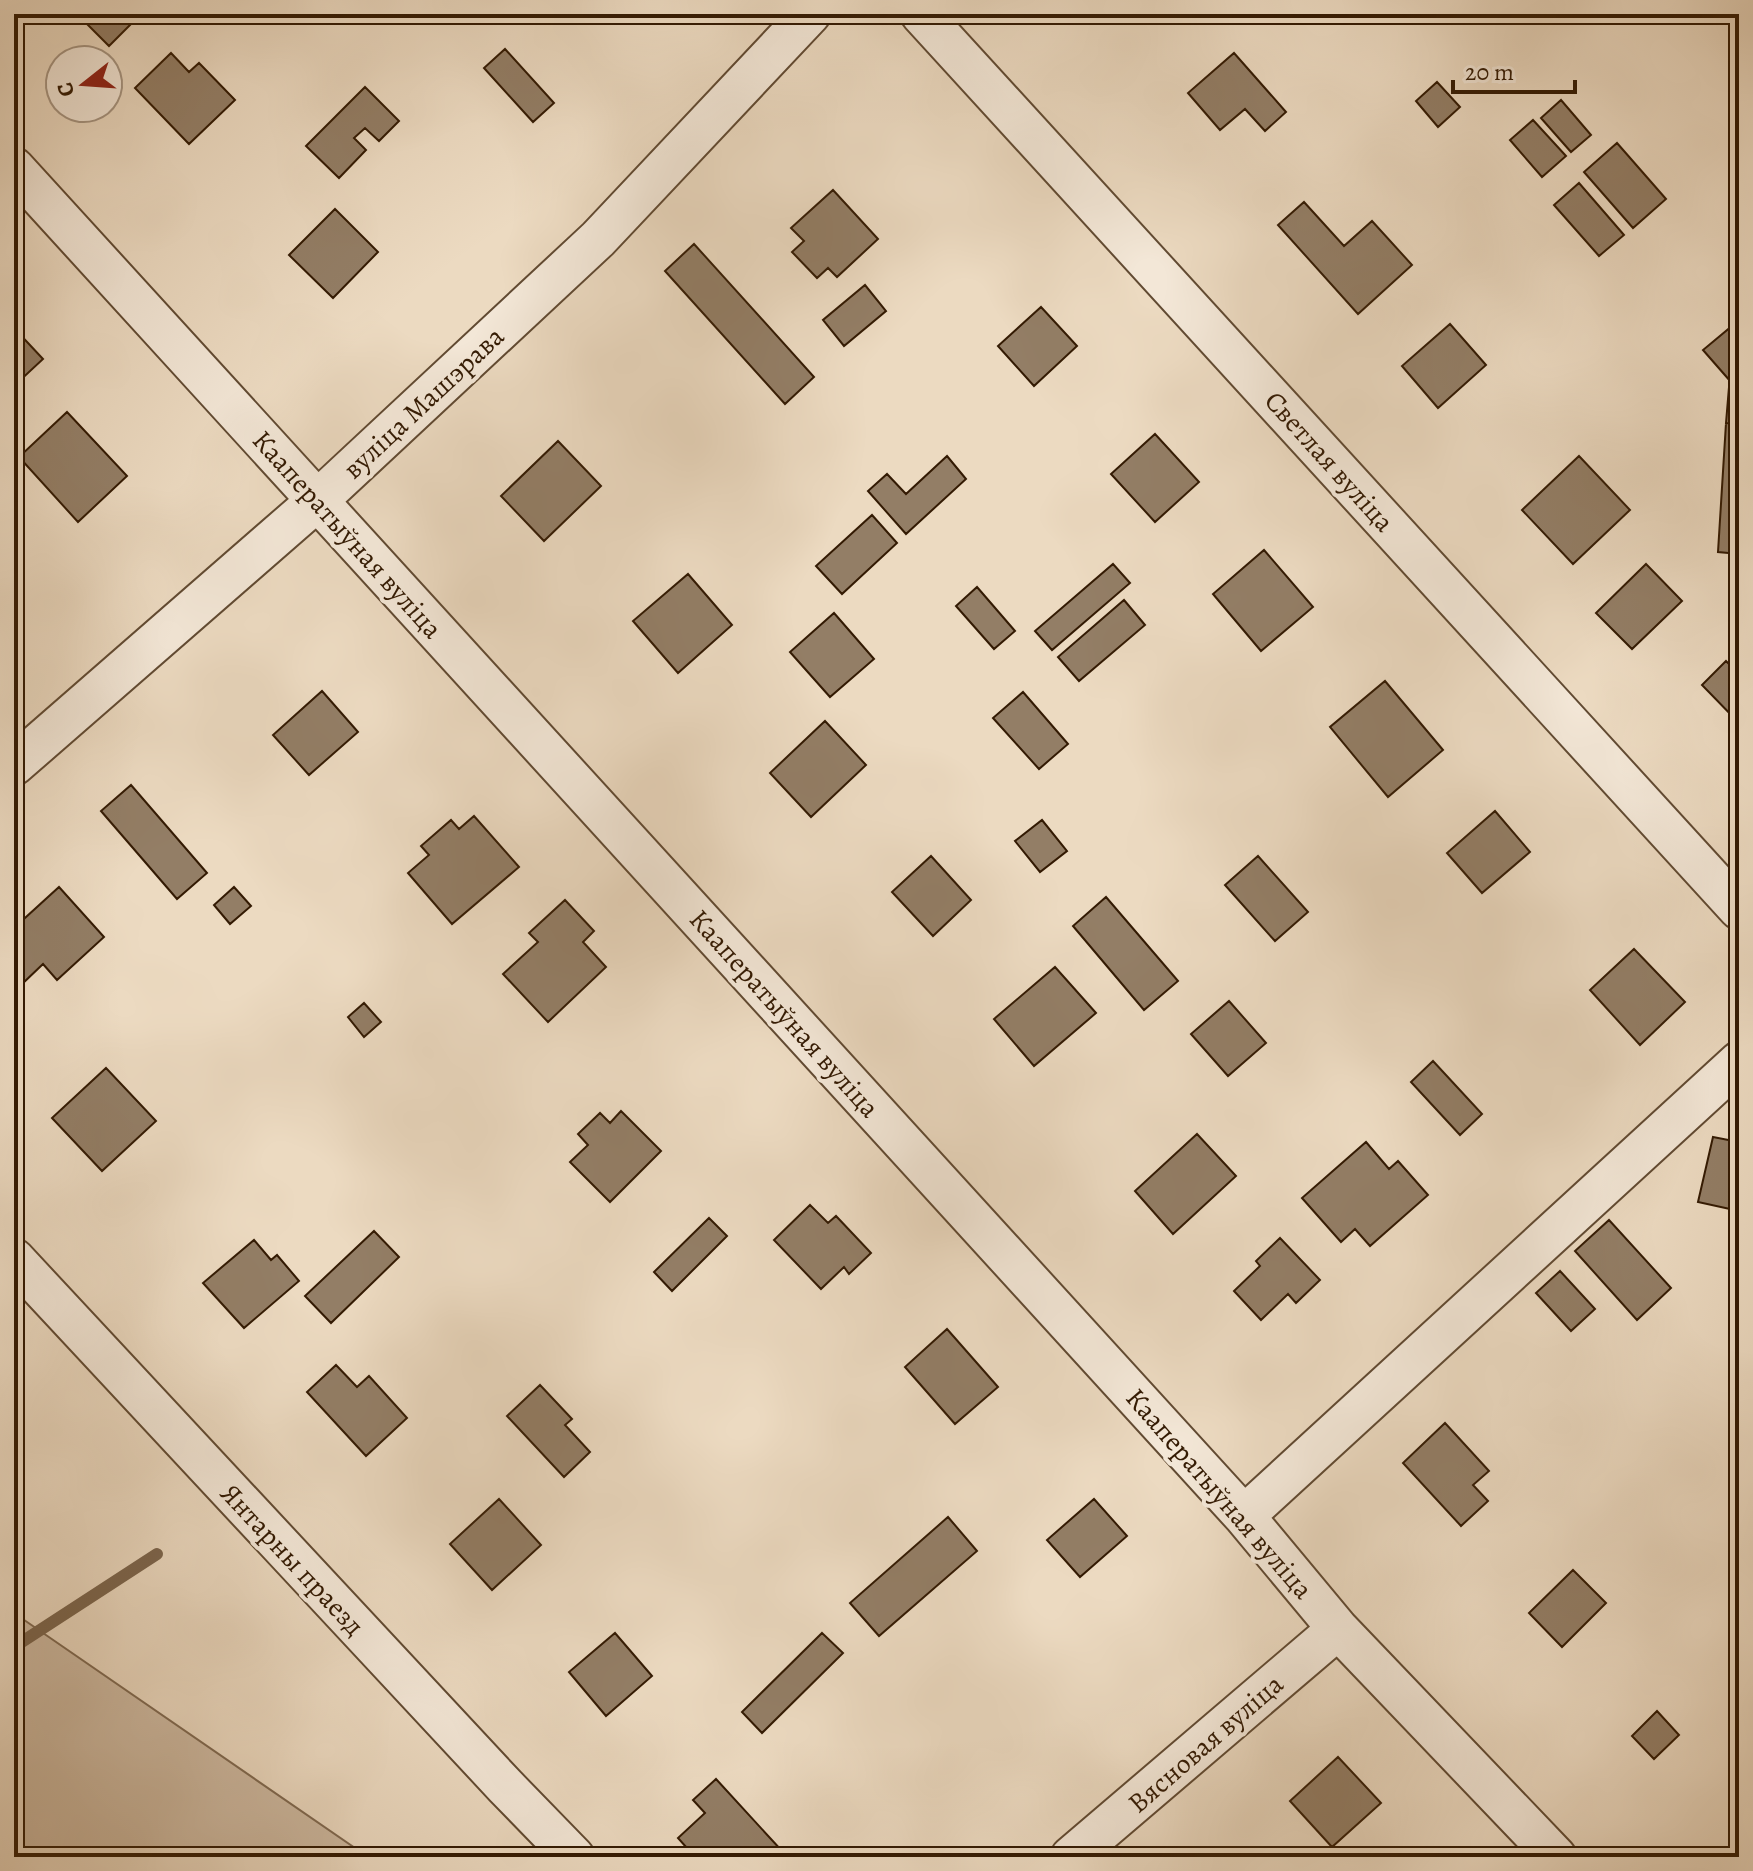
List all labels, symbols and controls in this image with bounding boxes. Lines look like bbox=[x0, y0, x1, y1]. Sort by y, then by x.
north arrow bbox=[44, 44, 124, 124]
scale bar bbox=[1453, 44, 1575, 94]
text: 20 m bbox=[1465, 56, 1514, 88]
text: С bbox=[50, 79, 82, 100]
street label: вуліца Машэрава bbox=[335, 318, 513, 487]
street label: Светлая вуліца bbox=[1256, 383, 1403, 540]
street label: Кааператыўная вуліца bbox=[243, 422, 451, 647]
street label: Кааператыўная вуліца bbox=[680, 901, 888, 1126]
street label: Кааператыўная вуліца bbox=[1117, 1380, 1322, 1607]
street label: Янтарны праезд bbox=[212, 1475, 373, 1644]
street label: Вясновая вуліца bbox=[1120, 1666, 1292, 1822]

